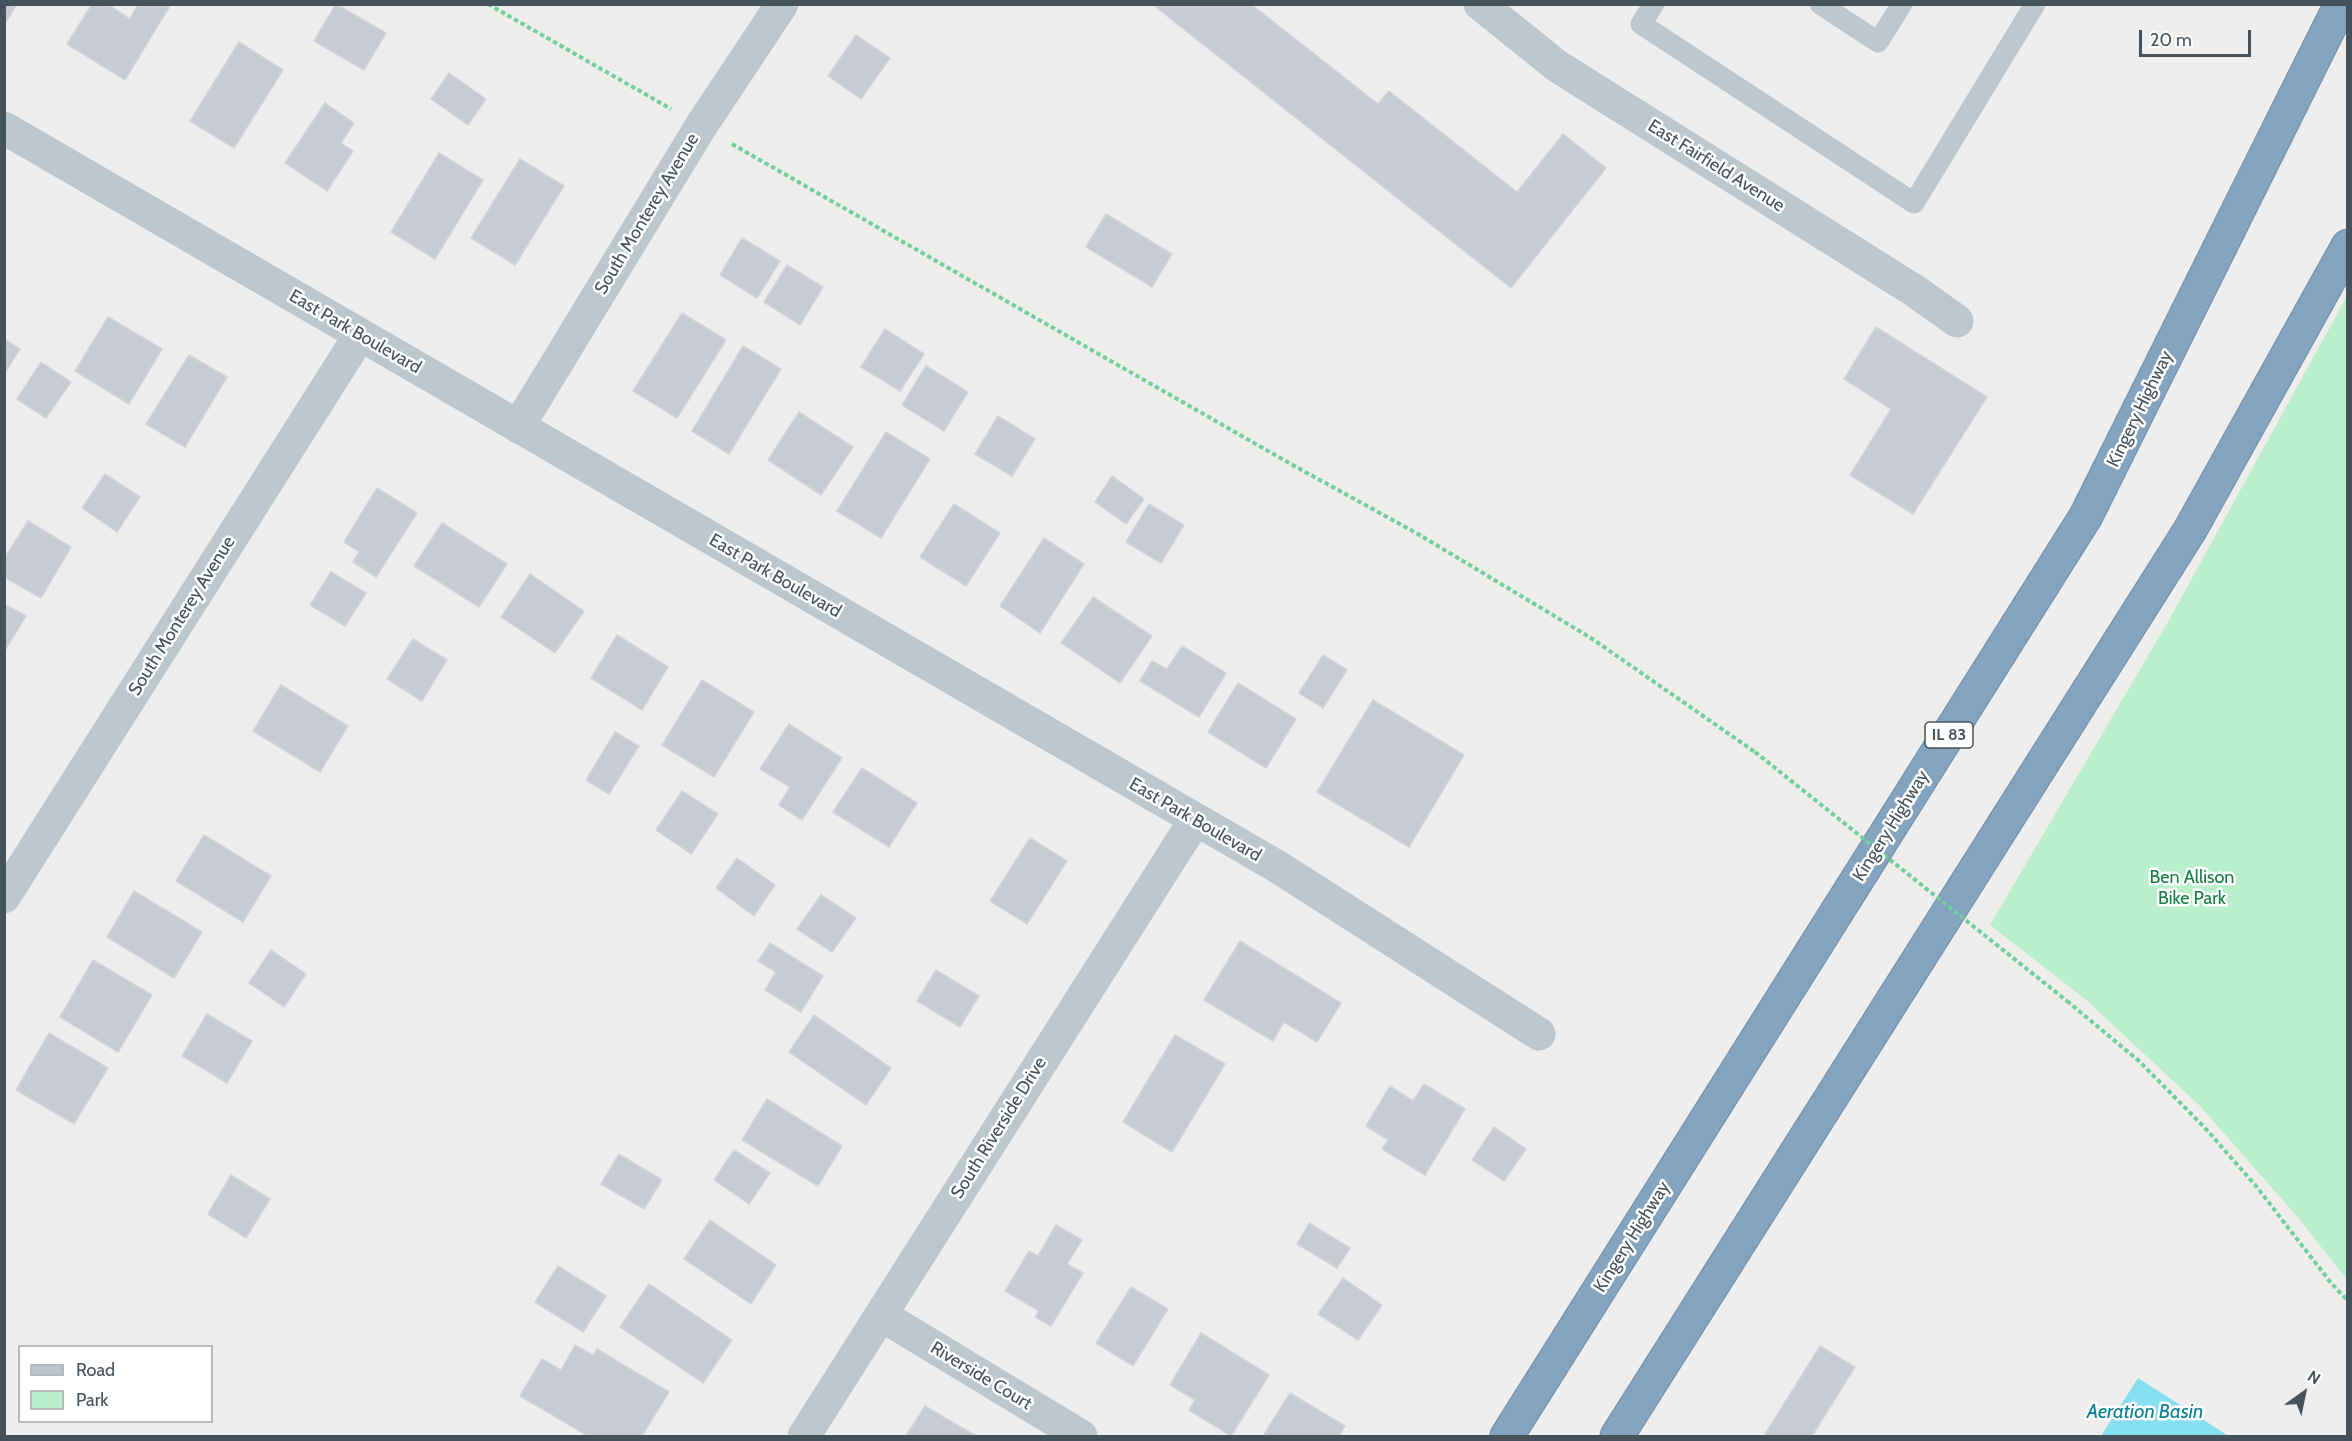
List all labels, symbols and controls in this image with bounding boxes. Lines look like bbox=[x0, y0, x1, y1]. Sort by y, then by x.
scale bar bbox=[2142, 18, 2254, 56]
text: 20 m bbox=[2150, 29, 2192, 51]
street label: East Fairfield Avenue bbox=[1644, 115, 1788, 217]
street label: South Monterey Avenue bbox=[590, 130, 704, 298]
street label: East Park Boulevard bbox=[285, 285, 425, 379]
street label: Kingery Highway bbox=[2103, 347, 2177, 471]
street label: East Park Boulevard bbox=[705, 529, 845, 623]
street label: South Monterey Avenue bbox=[124, 532, 240, 700]
road number: IL 83 bbox=[1925, 722, 1973, 748]
street label: Kingery Highway bbox=[1848, 767, 1934, 885]
street label: East Park Boulevard bbox=[1125, 773, 1265, 867]
park label: Ben Allison Bike Park bbox=[2150, 867, 2234, 910]
street label: South Riverside Drive bbox=[947, 1053, 1051, 1203]
street label: Kingery Highway bbox=[1589, 1178, 1675, 1296]
street label: Riverside Court bbox=[926, 1337, 1036, 1415]
legend bbox=[18, 1345, 213, 1423]
text: Road bbox=[76, 1359, 115, 1381]
north arrow bbox=[2274, 1363, 2334, 1423]
text: N bbox=[2304, 1366, 2324, 1389]
text: Park bbox=[76, 1389, 108, 1411]
water label: Aeration Basin bbox=[2087, 1400, 2203, 1424]

